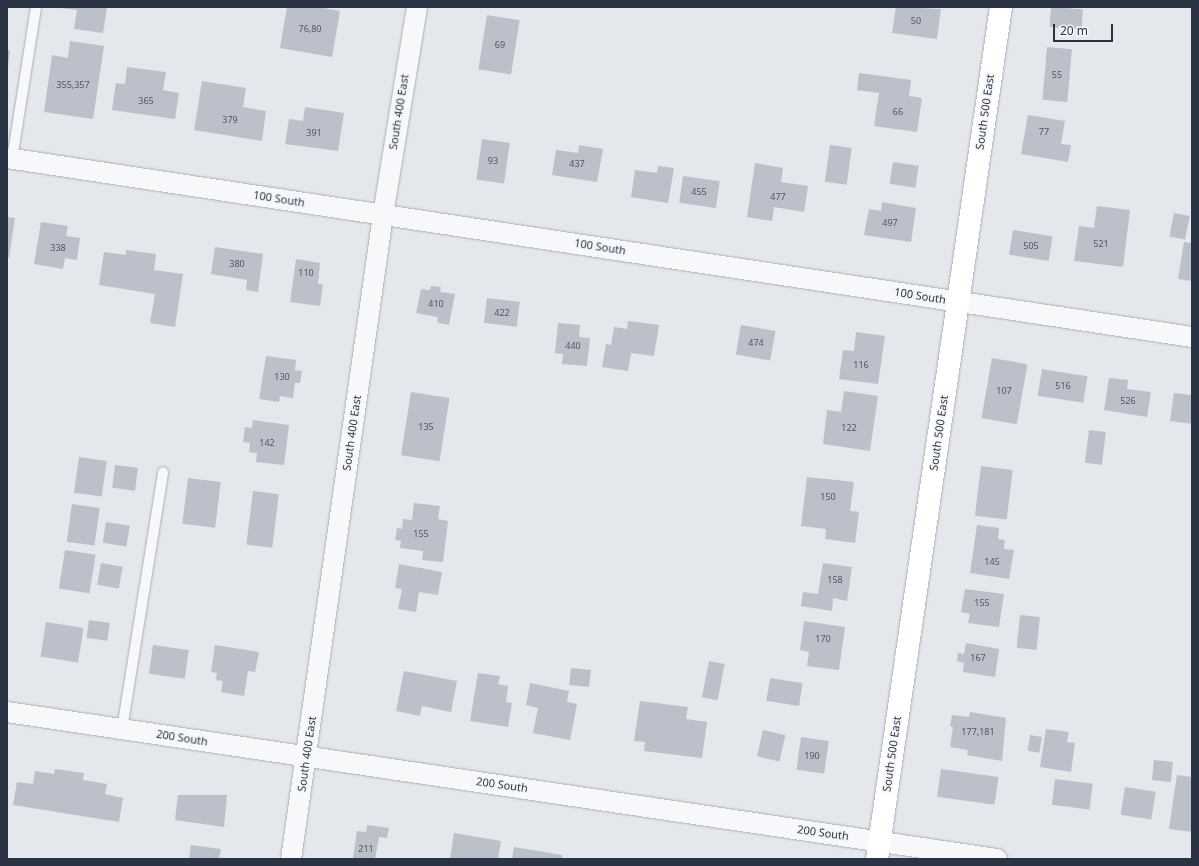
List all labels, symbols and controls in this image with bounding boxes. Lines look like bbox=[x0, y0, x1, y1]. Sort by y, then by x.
house number: 50 bbox=[911, 16, 921, 26]
scale bar bbox=[1055, 16, 1115, 42]
text: 20 m bbox=[1060, 22, 1088, 39]
house number: 76,80 bbox=[298, 24, 322, 34]
house number: 69 bbox=[495, 40, 505, 50]
house number: 55 bbox=[1052, 70, 1062, 80]
street label: South 400 East bbox=[387, 73, 411, 151]
street label: South 500 East bbox=[973, 73, 997, 151]
house number: 355,357 bbox=[56, 80, 90, 90]
house number: 365 bbox=[138, 96, 154, 106]
house number: 66 bbox=[893, 107, 903, 117]
house number: 379 bbox=[222, 115, 238, 125]
house number: 77 bbox=[1039, 127, 1049, 137]
house number: 391 bbox=[306, 128, 322, 138]
house number: 93 bbox=[488, 156, 498, 166]
house number: 437 bbox=[569, 159, 585, 169]
house number: 455 bbox=[691, 187, 707, 197]
street label: 100 South bbox=[252, 188, 306, 210]
house number: 477 bbox=[770, 192, 786, 202]
house number: 497 bbox=[882, 218, 898, 228]
street label: 100 South bbox=[573, 236, 627, 258]
house number: 521 bbox=[1093, 239, 1109, 249]
house number: 505 bbox=[1023, 241, 1039, 251]
house number: 338 bbox=[50, 243, 66, 253]
house number: 380 bbox=[229, 259, 245, 269]
house number: 110 bbox=[298, 268, 314, 278]
street label: 100 South bbox=[893, 285, 947, 307]
house number: 410 bbox=[428, 299, 444, 309]
house number: 422 bbox=[494, 308, 510, 318]
house number: 474 bbox=[748, 338, 764, 348]
house number: 440 bbox=[565, 341, 581, 351]
house number: 116 bbox=[853, 360, 869, 370]
house number: 130 bbox=[274, 372, 290, 382]
house number: 516 bbox=[1055, 381, 1071, 391]
house number: 107 bbox=[996, 386, 1012, 396]
street label: South 400 East bbox=[340, 394, 364, 472]
street label: South 500 East bbox=[927, 394, 951, 472]
house number: 526 bbox=[1120, 396, 1136, 406]
house number: 135 bbox=[418, 422, 434, 432]
house number: 122 bbox=[841, 423, 857, 433]
house number: 142 bbox=[259, 438, 275, 448]
house number: 150 bbox=[820, 492, 836, 502]
house number: 155 bbox=[413, 529, 429, 539]
house number: 145 bbox=[984, 557, 1000, 567]
house number: 158 bbox=[827, 575, 843, 585]
house number: 155 bbox=[974, 598, 990, 608]
house number: 170 bbox=[815, 634, 831, 644]
house number: 167 bbox=[970, 653, 986, 663]
street label: South 400 East bbox=[295, 715, 319, 793]
street label: South 500 East bbox=[880, 715, 904, 793]
street label: 200 South bbox=[155, 727, 209, 749]
house number: 177,181 bbox=[961, 727, 995, 737]
house number: 190 bbox=[804, 751, 820, 761]
street label: 200 South bbox=[475, 775, 529, 795]
street label: 200 South bbox=[796, 823, 850, 843]
house number: 211 bbox=[358, 844, 374, 854]

